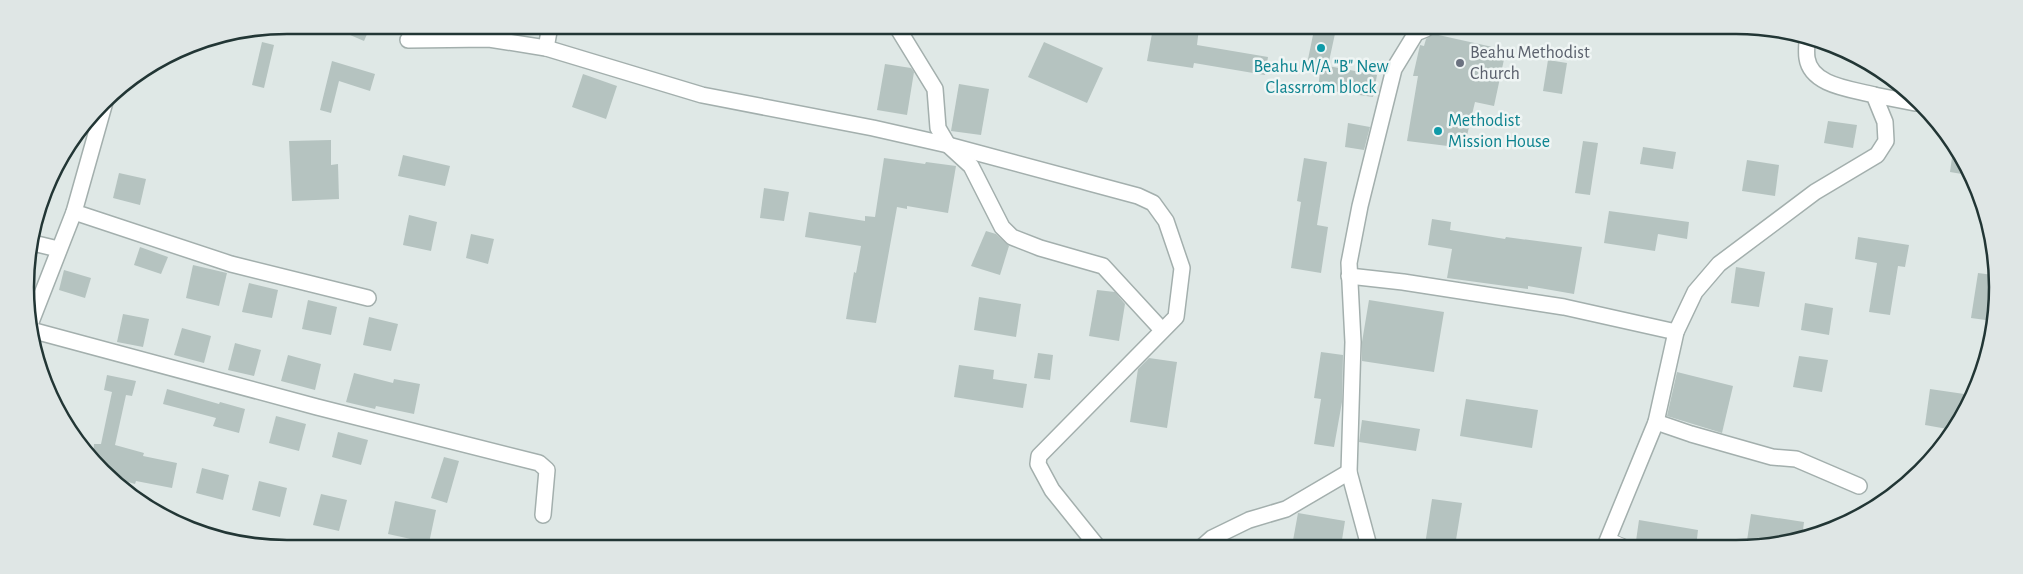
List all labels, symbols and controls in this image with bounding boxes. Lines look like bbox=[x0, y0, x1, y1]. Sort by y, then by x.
marker: Beahu M/A "B" New Classrrom block bbox=[1315, 42, 1327, 54]
place label: Beahu Methodist Church bbox=[1470, 44, 1590, 83]
marker: Beahu Methodist Church bbox=[1454, 57, 1466, 69]
place label: Beahu M/A "B" New Classrrom block bbox=[1253, 58, 1389, 97]
place label: Methodist Mission House bbox=[1448, 112, 1550, 151]
marker: Methodist Mission House bbox=[1432, 125, 1444, 137]

